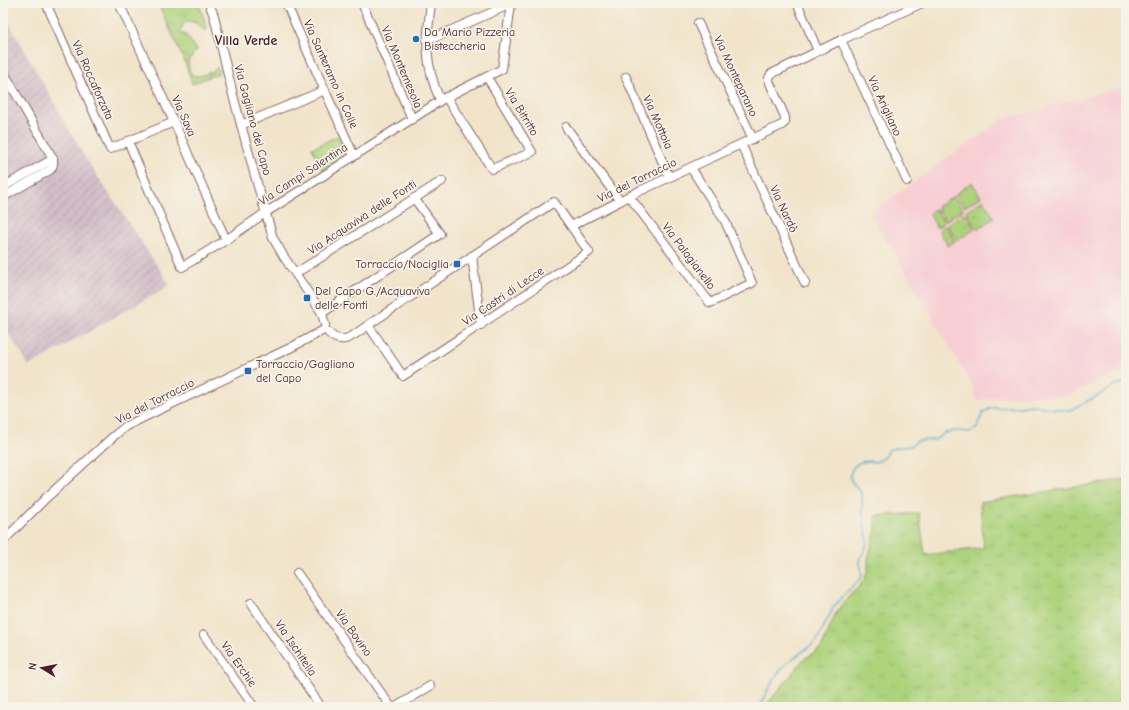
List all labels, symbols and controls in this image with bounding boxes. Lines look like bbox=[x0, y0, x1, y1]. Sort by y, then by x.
street label: Via Santeramo in Colle bbox=[301, 18, 361, 130]
street label: Via Montemesola bbox=[378, 24, 426, 110]
place label: Da Mario Pizzeria Bisteccheria bbox=[424, 25, 515, 53]
district label: Villa Verde bbox=[215, 32, 277, 49]
street label: Via Monteparano bbox=[711, 33, 761, 119]
marker: Da Mario Pizzeria Bisteccheria bbox=[411, 34, 421, 44]
street label: Via Roccaforzata bbox=[69, 38, 117, 122]
street label: Via Gagliano del Capo bbox=[231, 63, 275, 177]
street label: Via Arigliano bbox=[865, 74, 905, 138]
street label: Via Bitritto bbox=[502, 86, 542, 138]
street label: Via Sava bbox=[169, 93, 199, 139]
street label: Via Mottola bbox=[640, 93, 676, 151]
street label: Via Campi Salentina bbox=[256, 140, 350, 208]
street label: Via del Torraccio bbox=[595, 155, 679, 205]
street label: Via Acquaviva delle Fonti bbox=[305, 177, 419, 257]
street label: Via Nardò bbox=[767, 183, 801, 235]
street label: Via Palagianello bbox=[659, 220, 719, 292]
place label: Torraccio/Nociglia bbox=[355, 257, 449, 271]
marker: Torraccio/Nociglia bbox=[452, 259, 462, 269]
street label: Via Castri di Lecce bbox=[460, 264, 546, 328]
place label: Del Capo G./Acquaviva delle Fonti bbox=[315, 284, 430, 312]
marker: Del Capo G./Acquaviva delle Fonti bbox=[302, 293, 312, 303]
place label: Torraccio/Gagliano del Capo bbox=[256, 357, 355, 385]
marker: Torraccio/Gagliano del Capo bbox=[243, 366, 253, 376]
street label: Via del Torraccio bbox=[114, 375, 196, 427]
street label: Via Bovino bbox=[333, 607, 375, 659]
street label: Via Ischitella bbox=[272, 617, 320, 679]
street label: Via Erchie bbox=[218, 639, 260, 689]
north arrow bbox=[22, 648, 62, 688]
text: N bbox=[26, 662, 40, 671]

